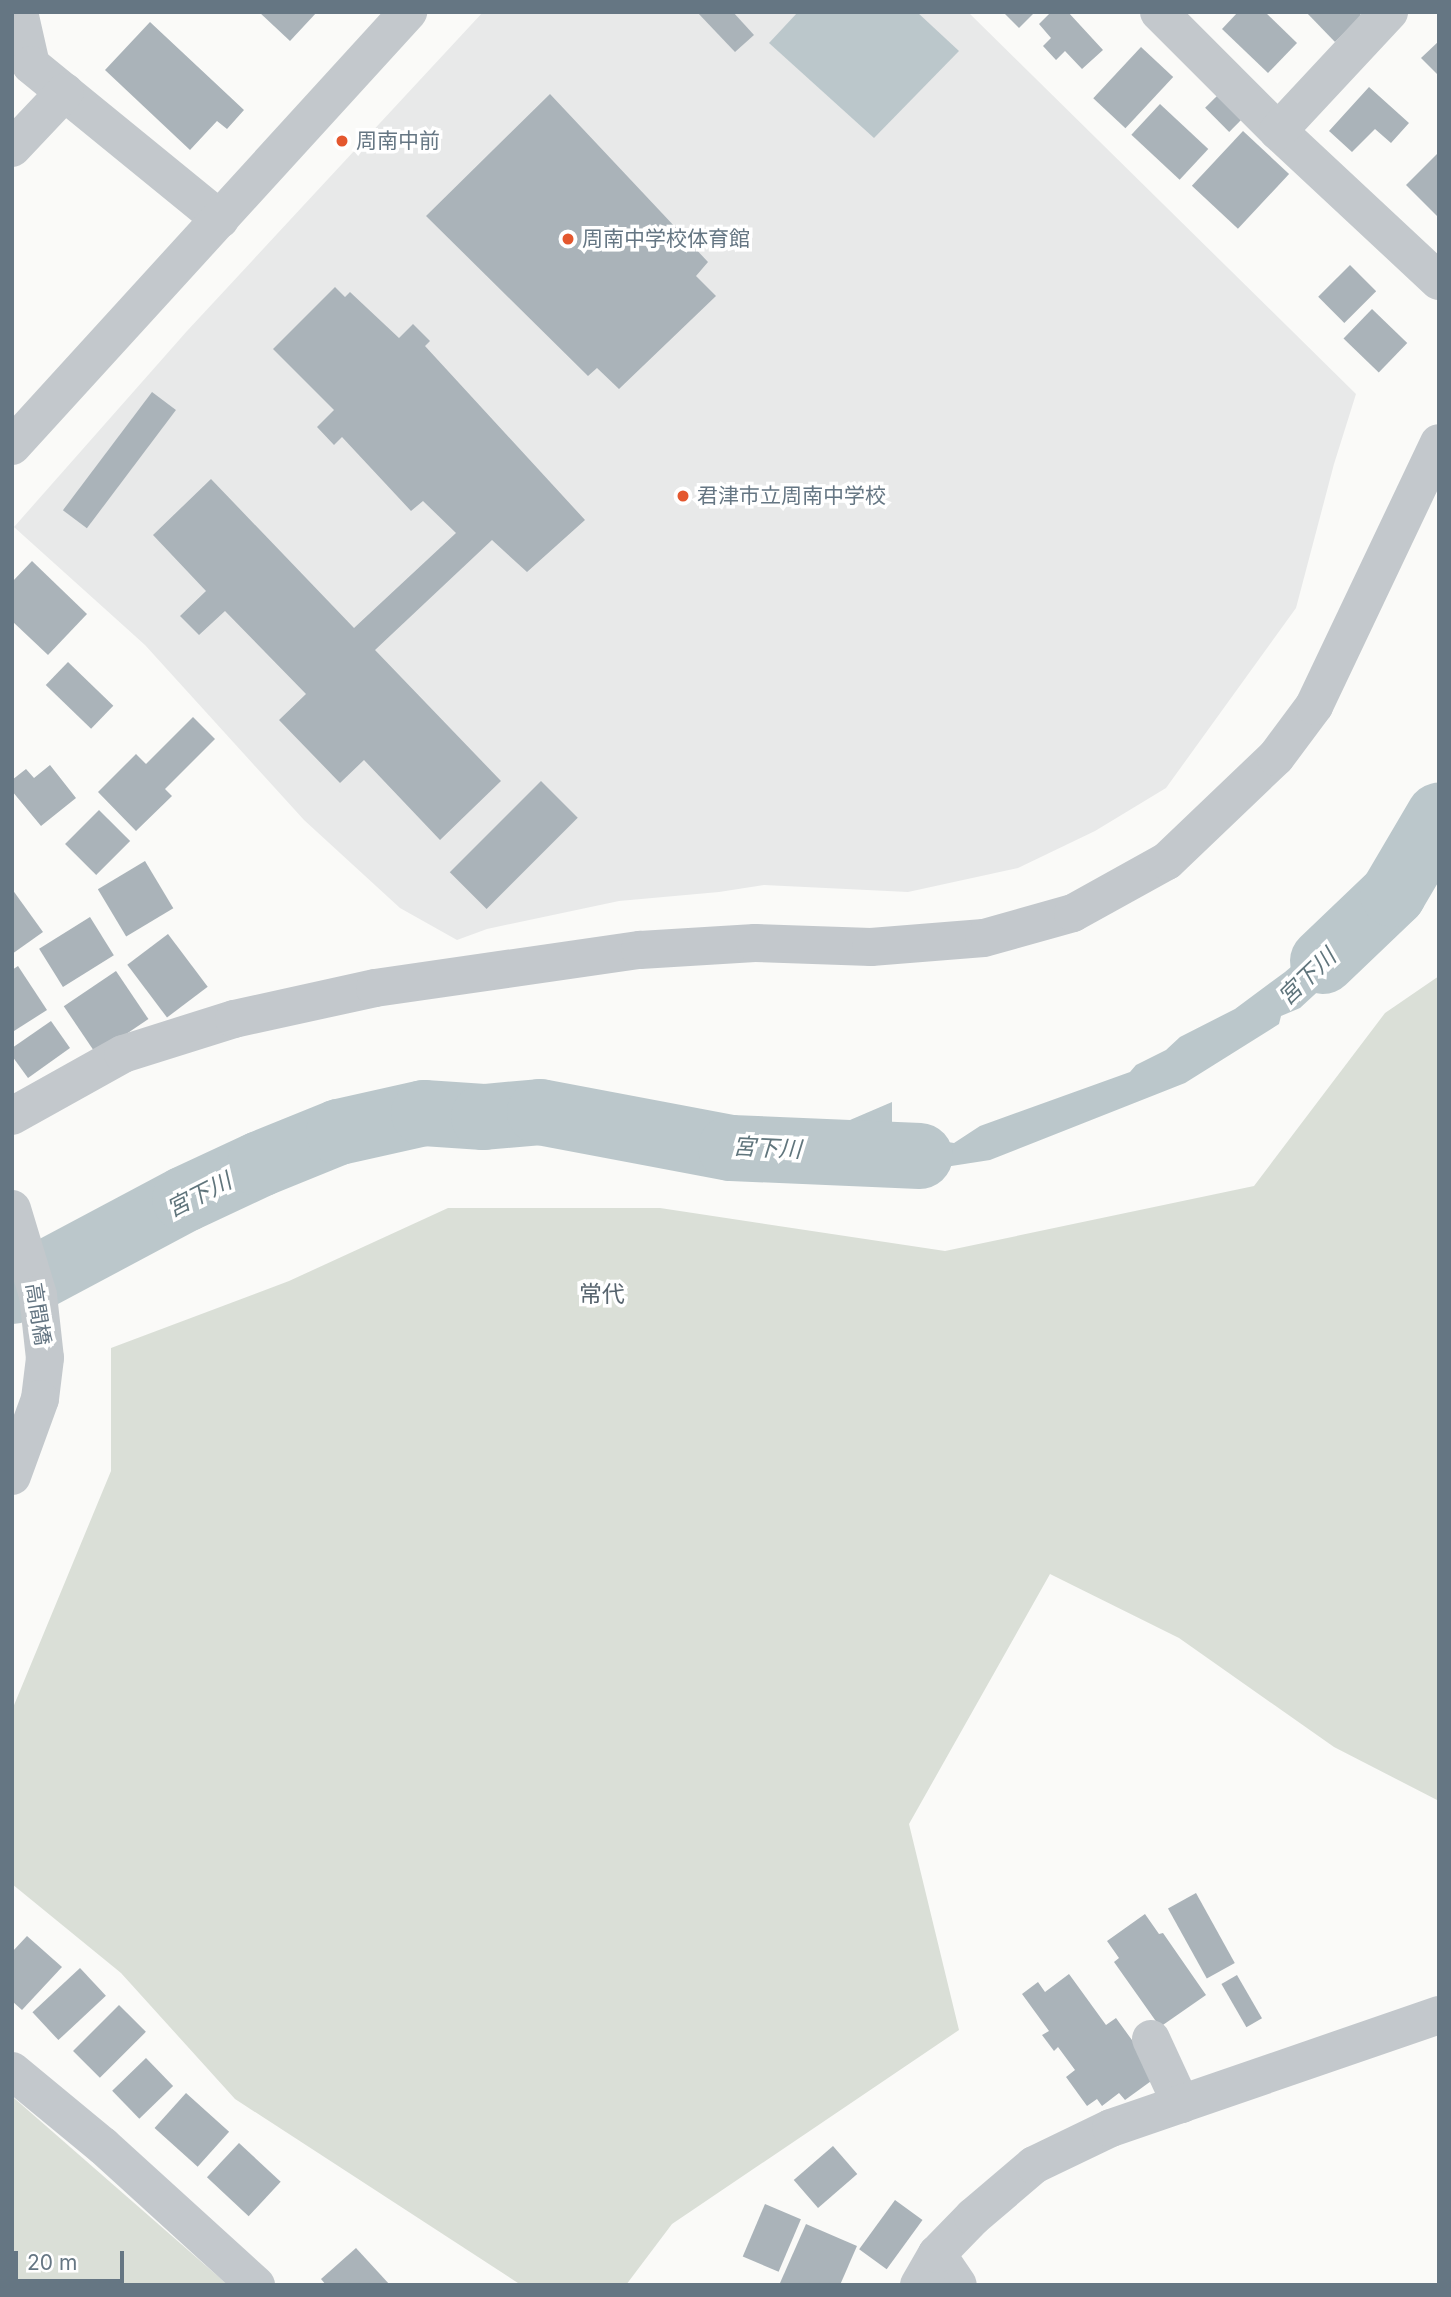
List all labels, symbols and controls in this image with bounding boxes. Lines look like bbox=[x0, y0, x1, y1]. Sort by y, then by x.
place label: 周南中前 bbox=[356, 128, 440, 154]
marker: 周南中前 bbox=[334, 133, 350, 149]
place label: 周南中学校体育館 bbox=[582, 226, 750, 252]
marker: 周南中学校体育館 bbox=[560, 231, 576, 247]
place label: 君津市立周南中学校 bbox=[697, 483, 886, 509]
marker: 君津市立周南中学校 bbox=[675, 488, 691, 504]
water label: 宮下川 bbox=[1273, 943, 1341, 1011]
water label: 宮下川 bbox=[732, 1132, 802, 1164]
water label: 宮下川 bbox=[162, 1167, 236, 1223]
district label: 常代 bbox=[579, 1280, 625, 1308]
street label: 高間橋 bbox=[21, 1281, 55, 1347]
scale bar bbox=[18, 2238, 128, 2282]
text: 20 m bbox=[27, 2250, 77, 2275]

